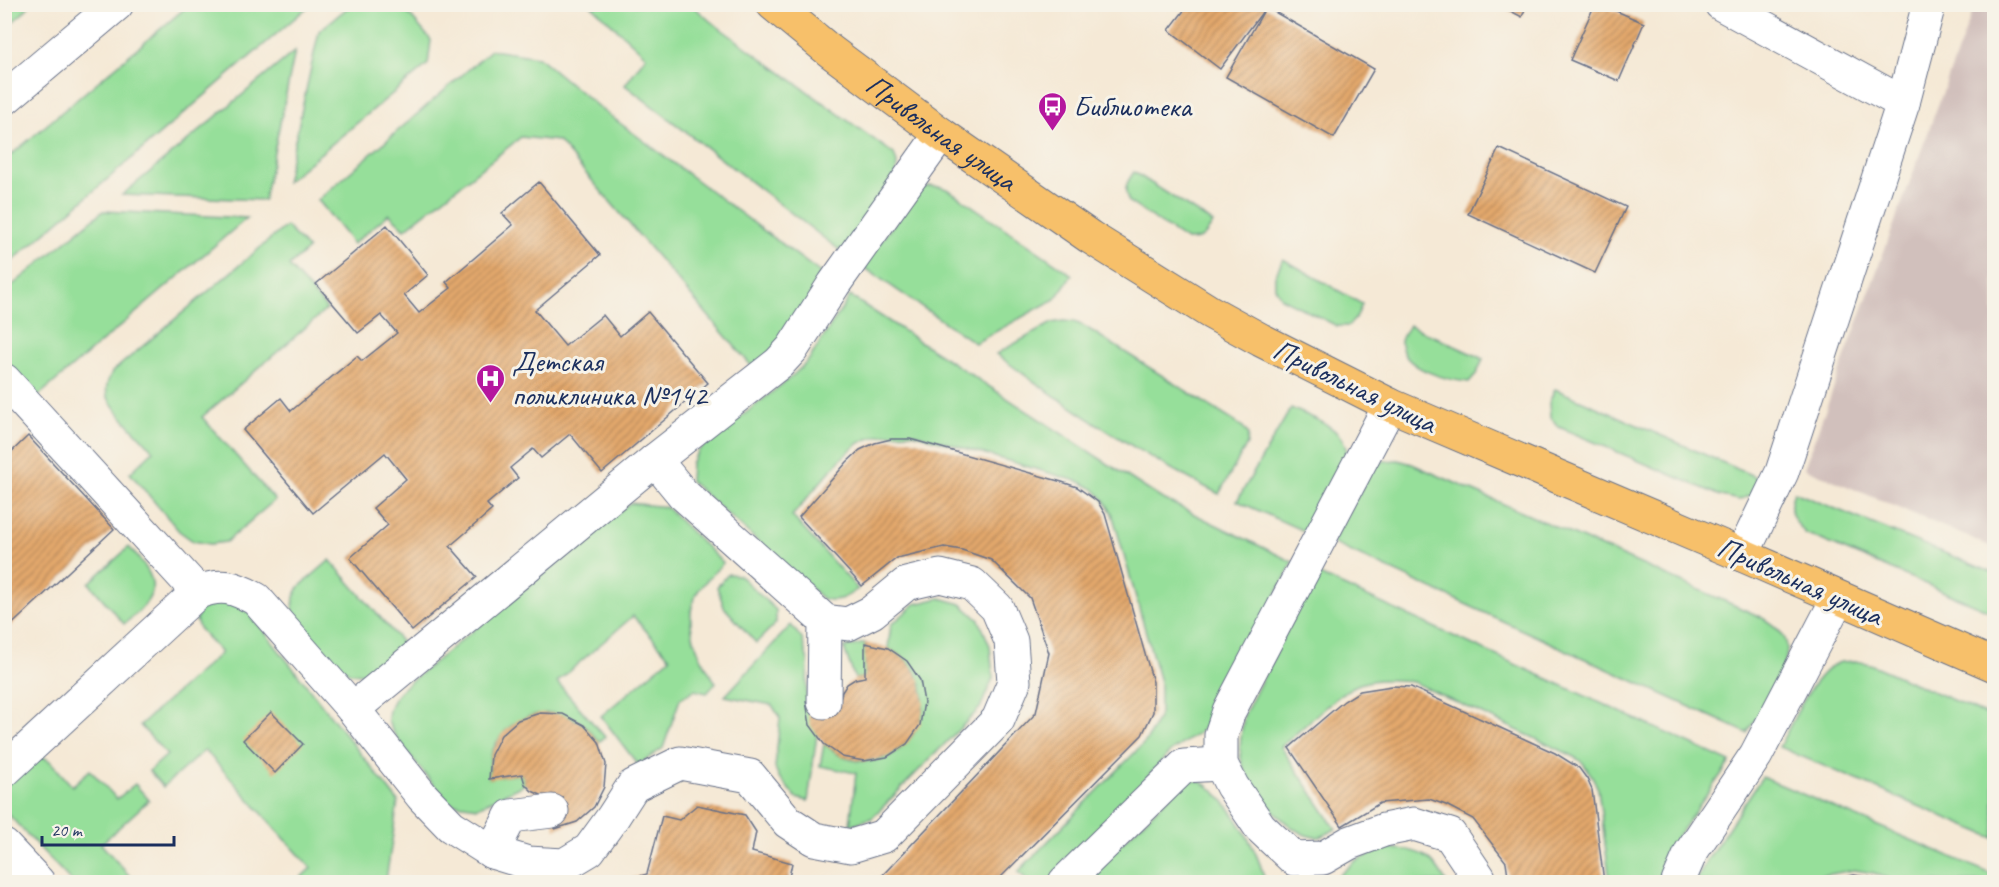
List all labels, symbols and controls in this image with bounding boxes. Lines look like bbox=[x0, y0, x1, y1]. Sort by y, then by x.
street label: Привольная улица bbox=[858, 65, 1026, 201]
place label: Библиотека bbox=[1073, 87, 1193, 125]
bus stop icon: Библиотека bbox=[1036, 90, 1068, 132]
street label: Привольная улица bbox=[1267, 330, 1445, 443]
place label: Детская поликлиника №142 bbox=[512, 342, 709, 414]
hospital icon: Детская поликлиника №142 bbox=[475, 362, 507, 404]
street label: Привольная улица bbox=[1711, 528, 1890, 635]
scale bar bbox=[42, 809, 174, 847]
text: 20 m bbox=[51, 819, 84, 841]

